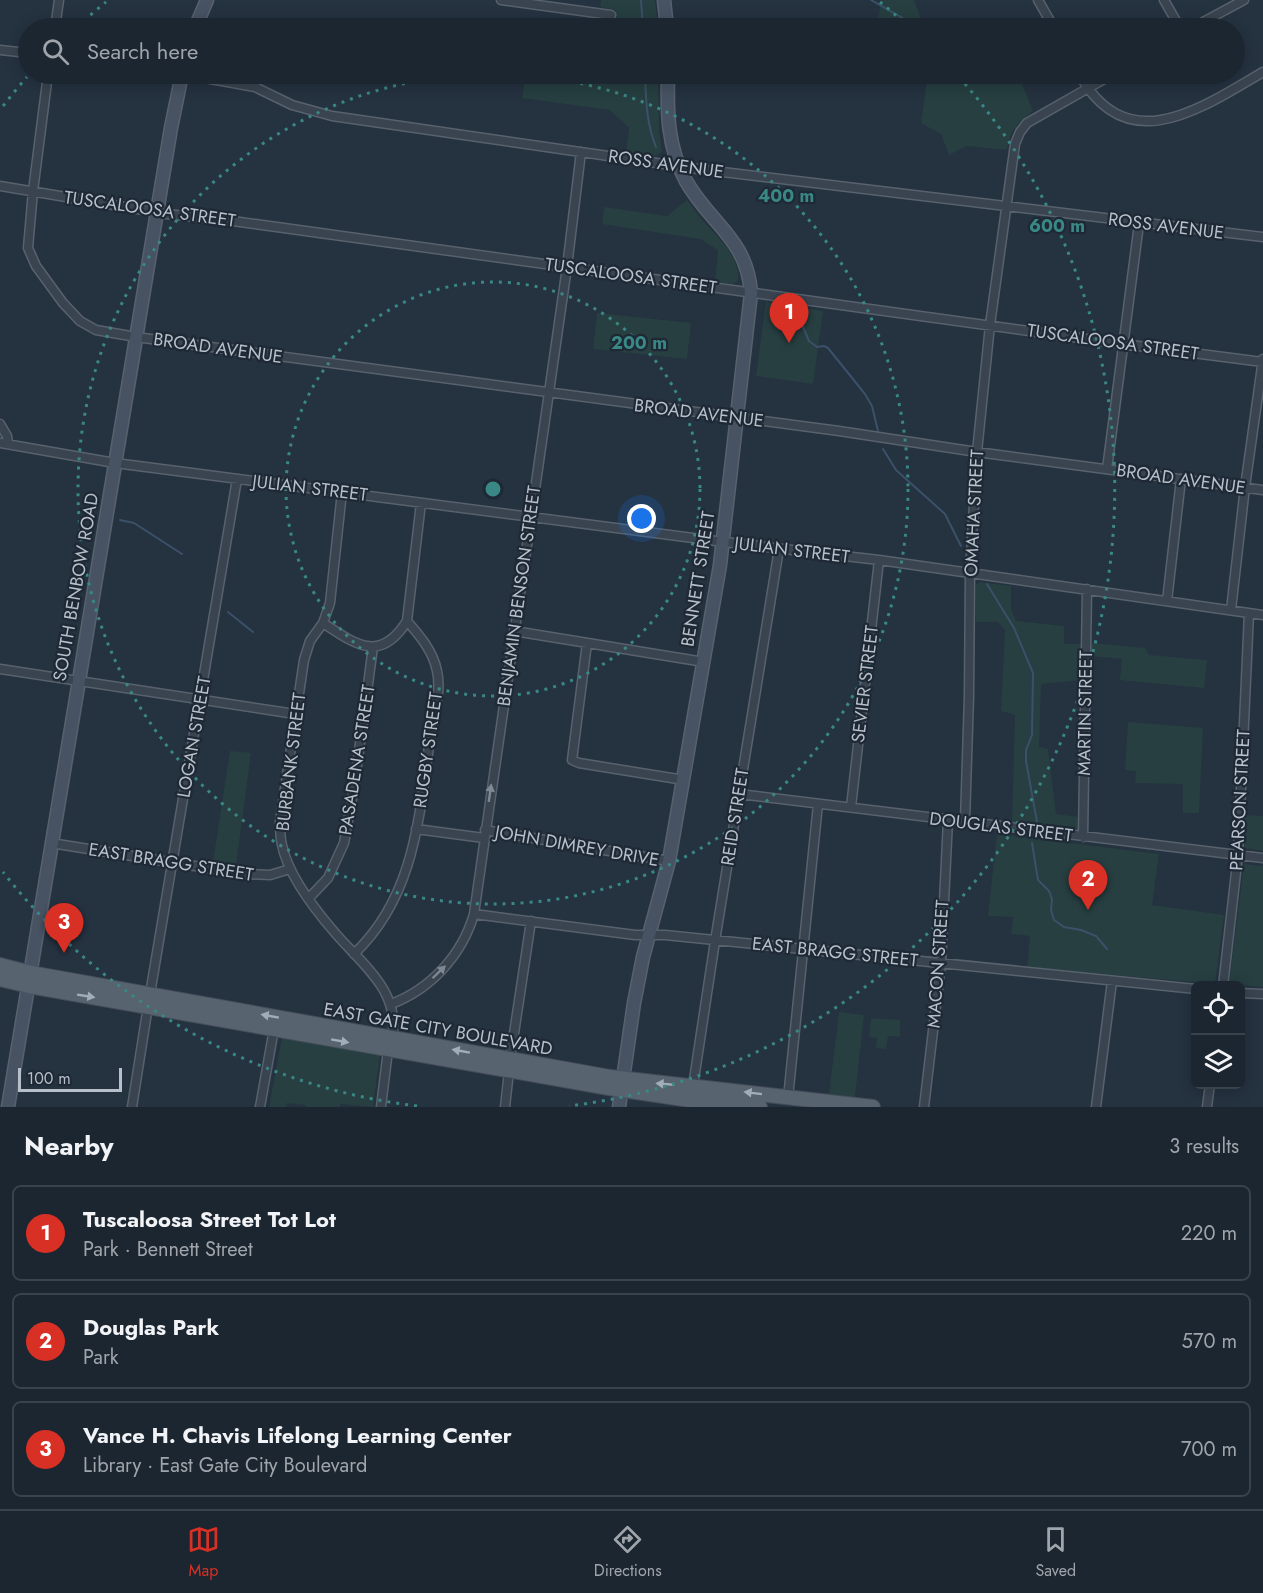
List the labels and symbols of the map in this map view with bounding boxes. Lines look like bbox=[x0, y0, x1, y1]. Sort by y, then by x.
street label: ROSS AVENUE bbox=[607, 143, 725, 185]
text: 400 m bbox=[758, 183, 814, 209]
street label: TUSCALOOSA STREET bbox=[62, 184, 238, 234]
street label: ROSS AVENUE bbox=[1107, 206, 1225, 246]
text: 600 m bbox=[1029, 213, 1085, 239]
street label: TUSCALOOSA STREET bbox=[543, 251, 719, 301]
pin: 1 bbox=[770, 294, 808, 343]
street label: TUSCALOOSA STREET bbox=[1025, 317, 1201, 367]
street label: BROAD AVENUE bbox=[152, 326, 284, 370]
text: 200 m bbox=[611, 330, 667, 356]
street label: BROAD AVENUE bbox=[633, 392, 765, 434]
street label: OMAHA STREET bbox=[958, 448, 990, 577]
street label: BROAD AVENUE bbox=[1115, 457, 1247, 501]
street label: JULIAN STREET bbox=[249, 468, 370, 508]
centre of rings bbox=[483, 479, 503, 499]
street label: BENJAMIN BENSON STREET bbox=[491, 484, 547, 708]
street label: SOUTH BENBOW ROAD bbox=[47, 491, 105, 683]
your location bbox=[627, 504, 656, 533]
street label: BENNETT STREET bbox=[674, 509, 722, 649]
street label: JULIAN STREET bbox=[731, 530, 852, 570]
street label: SEVIER STREET bbox=[845, 623, 885, 744]
street label: MARTIN STREET bbox=[1071, 650, 1099, 776]
street label: LOGAN STREET bbox=[171, 674, 218, 800]
street label: PASADENA STREET bbox=[332, 682, 382, 837]
street label: RUGBY STREET bbox=[407, 690, 449, 810]
street label: BURBANK STREET bbox=[270, 691, 312, 833]
street label: PEARSON STREET bbox=[1223, 728, 1257, 871]
street label: REID STREET bbox=[714, 766, 756, 868]
one-way arrow bbox=[486, 784, 495, 803]
street label: DOUGLAS STREET bbox=[928, 805, 1075, 849]
street label: JOHN DIMREY DRIVE bbox=[491, 818, 661, 873]
street label: EAST BRAGG STREET bbox=[87, 836, 256, 888]
pin: 2 bbox=[1068, 860, 1108, 910]
street label: MACON STREET bbox=[921, 898, 955, 1029]
pin: 3 bbox=[44, 904, 84, 953]
street label: EAST BRAGG STREET bbox=[751, 930, 920, 974]
one-way arrow bbox=[431, 966, 445, 980]
one-way arrow bbox=[77, 992, 96, 1001]
street label: EAST GATE CITY BOULEVARD bbox=[321, 996, 555, 1062]
one-way arrow bbox=[260, 1012, 279, 1021]
one-way arrow bbox=[331, 1037, 350, 1046]
one-way arrow bbox=[452, 1047, 471, 1056]
scale bar bbox=[18, 1065, 122, 1092]
one-way arrow bbox=[655, 1079, 674, 1089]
one-way arrow bbox=[743, 1089, 762, 1098]

